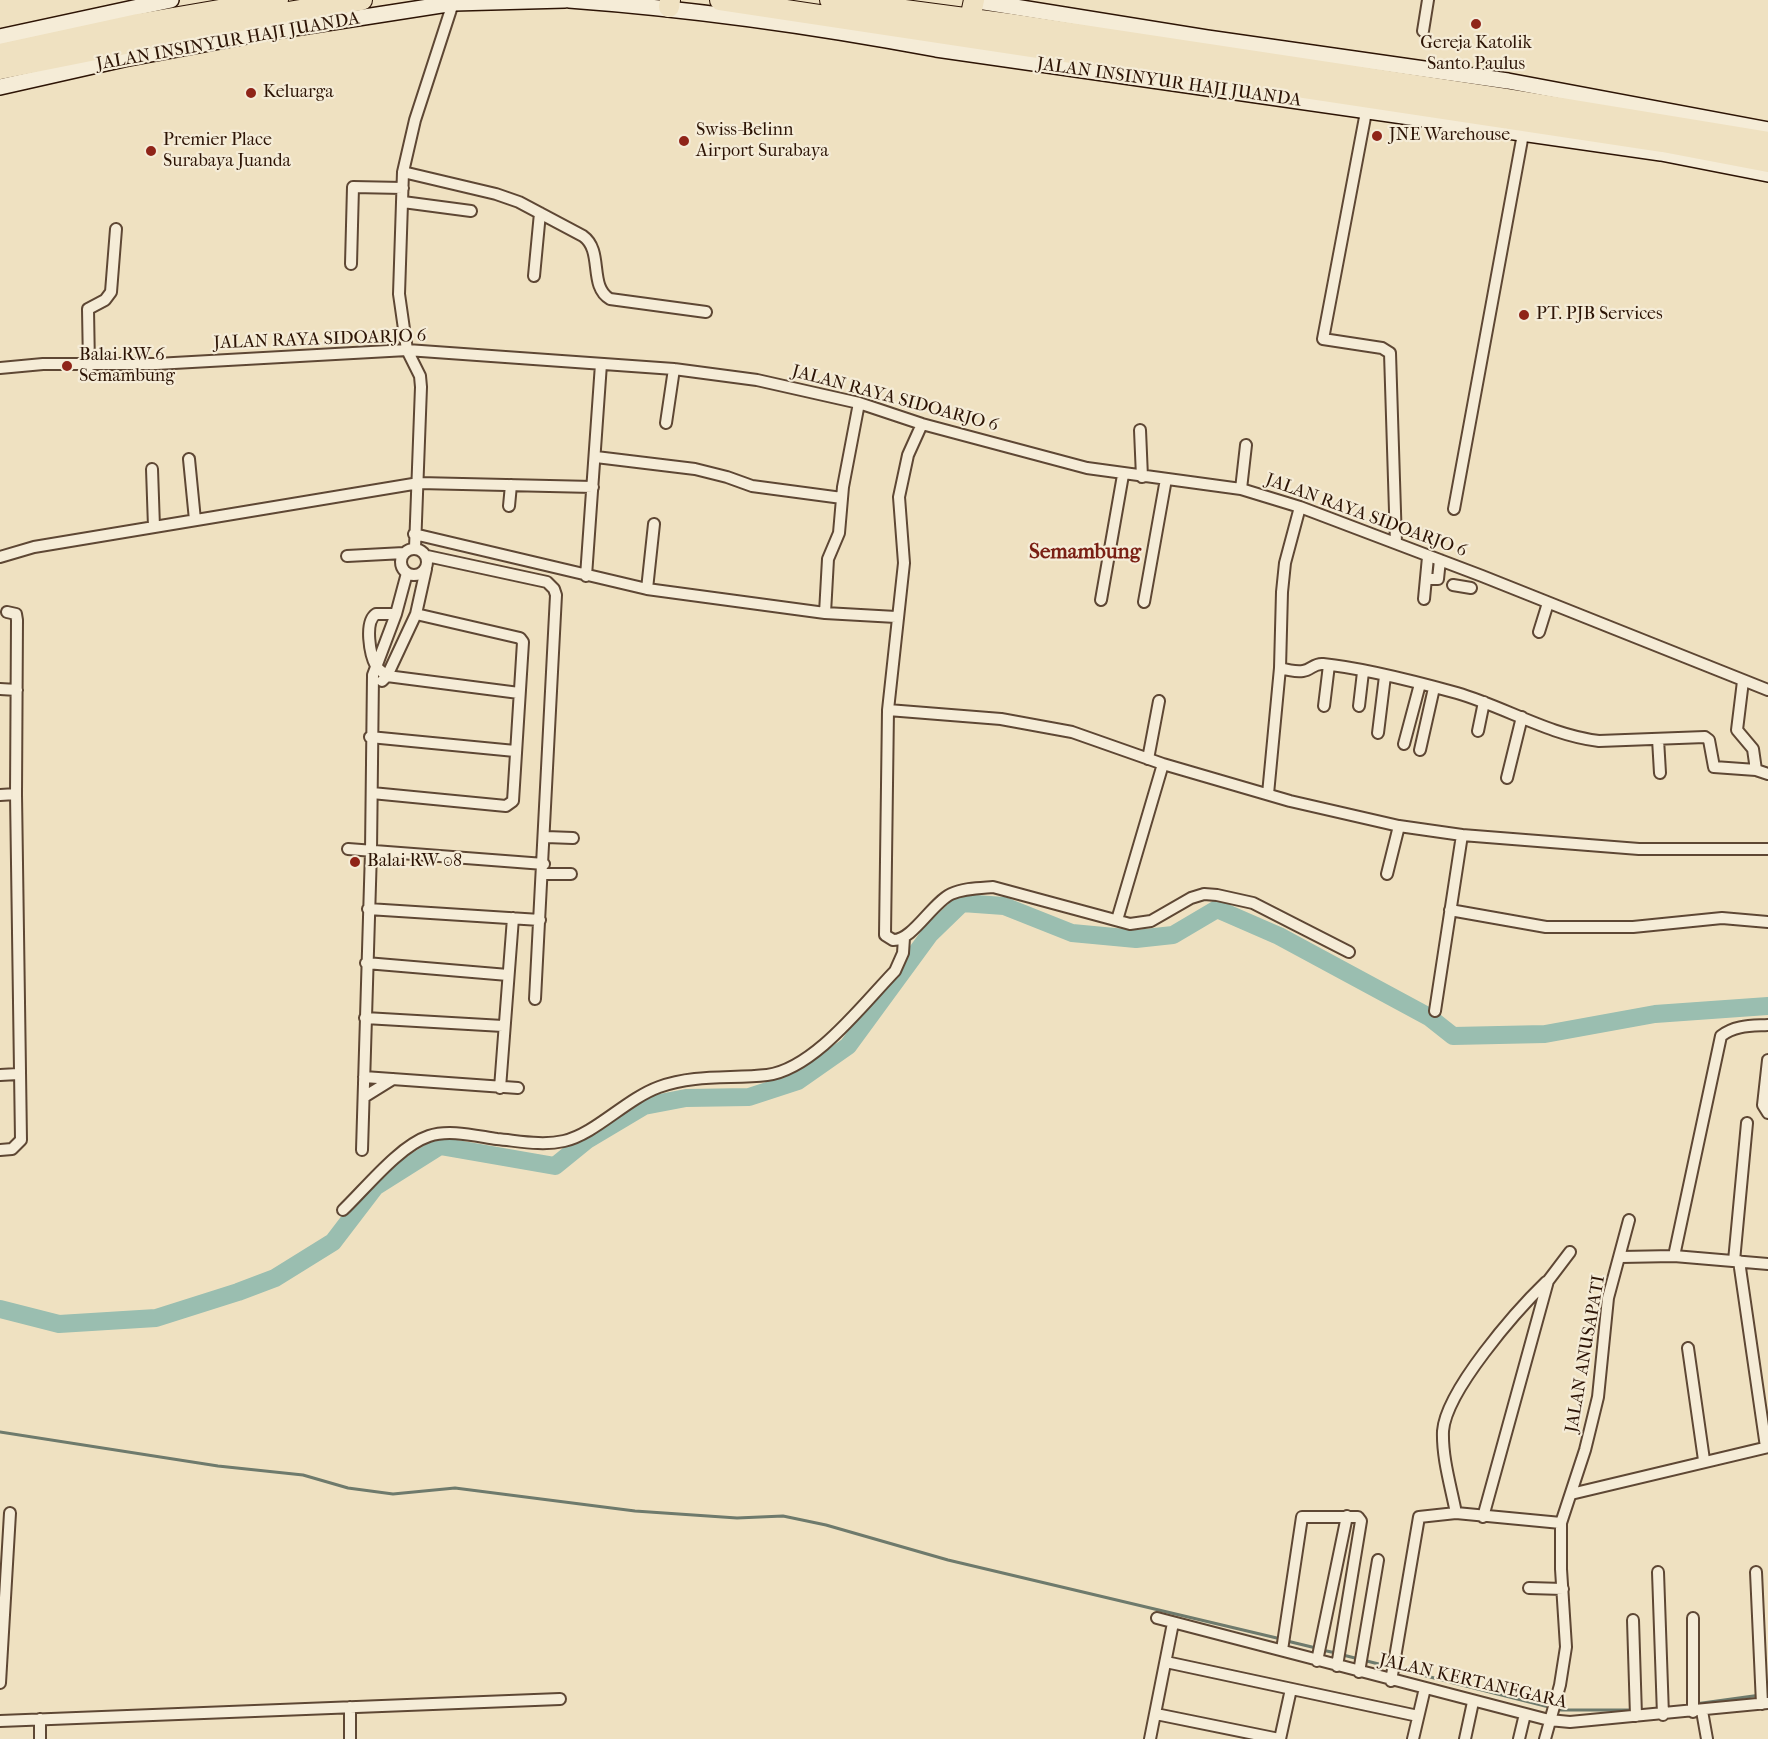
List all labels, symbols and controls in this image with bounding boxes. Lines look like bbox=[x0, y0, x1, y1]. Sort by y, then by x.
street label: JALAN INSINYUR HAJI JUANDA bbox=[95, 8, 361, 76]
marker: Gereja Katolik Santo Paulus bbox=[1469, 17, 1483, 31]
place label: Gereja Katolik Santo Paulus bbox=[1420, 33, 1532, 76]
street label: JALAN INSINYUR HAJI JUANDA bbox=[1035, 54, 1303, 112]
place label: Keluarga bbox=[263, 82, 334, 104]
marker: Keluarga bbox=[244, 86, 258, 100]
place label: Swiss-Belinn Airport Surabaya bbox=[696, 120, 828, 162]
place label: JNE Warehouse bbox=[1389, 125, 1510, 147]
marker: JNE Warehouse bbox=[1370, 129, 1384, 143]
place label: Premier Place Surabaya Juanda bbox=[163, 130, 291, 172]
marker: Swiss-Belinn Airport Surabaya bbox=[677, 134, 691, 148]
marker: Premier Place Surabaya Juanda bbox=[144, 144, 158, 158]
place label: PT. PJB Services bbox=[1536, 304, 1663, 326]
marker: PT. PJB Services bbox=[1517, 308, 1531, 322]
street label: JALAN RAYA SIDOARJO 6 bbox=[213, 325, 427, 355]
place label: Balai RW 6 Semambung bbox=[79, 345, 175, 388]
marker: Balai RW 6 Semambung bbox=[60, 359, 74, 373]
street label: JALAN RAYA SIDOARJO 6 bbox=[789, 361, 1001, 437]
street label: JALAN RAYA SIDOARJO 6 bbox=[1262, 469, 1470, 563]
district label: Semambung bbox=[1029, 540, 1141, 566]
place label: Balai RW 08 bbox=[367, 851, 462, 873]
marker: Balai RW 08 bbox=[348, 855, 362, 869]
street label: JALAN ANUSAPATI bbox=[1562, 1274, 1610, 1434]
street label: JALAN KERTANEGARA bbox=[1377, 1650, 1569, 1714]

